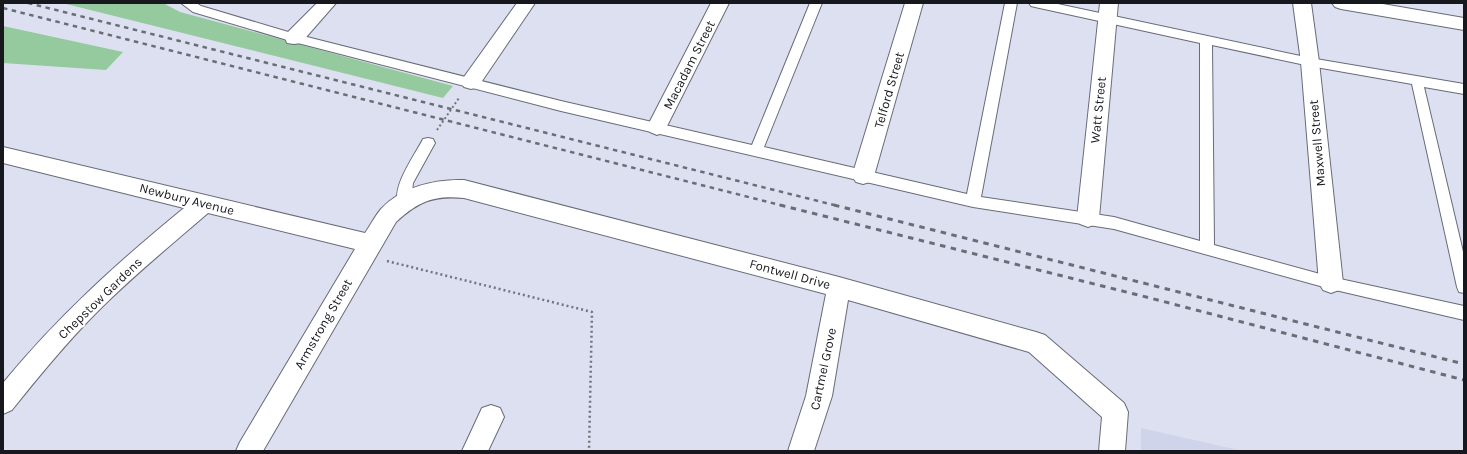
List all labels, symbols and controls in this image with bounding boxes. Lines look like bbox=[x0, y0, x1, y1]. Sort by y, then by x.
street label: Macadam Street bbox=[660, 18, 718, 112]
street label: Telford Street bbox=[871, 50, 907, 130]
street label: Watt Street bbox=[1087, 76, 1109, 144]
street label: Maxwell Street bbox=[1306, 99, 1328, 187]
street label: Newbury Avenue bbox=[138, 180, 236, 218]
street label: Chepstow Gardens bbox=[55, 254, 145, 342]
street label: Fontwell Drive bbox=[748, 256, 832, 292]
street label: Armstrong Street bbox=[291, 276, 355, 372]
street label: Cartmel Grove bbox=[807, 326, 839, 411]

